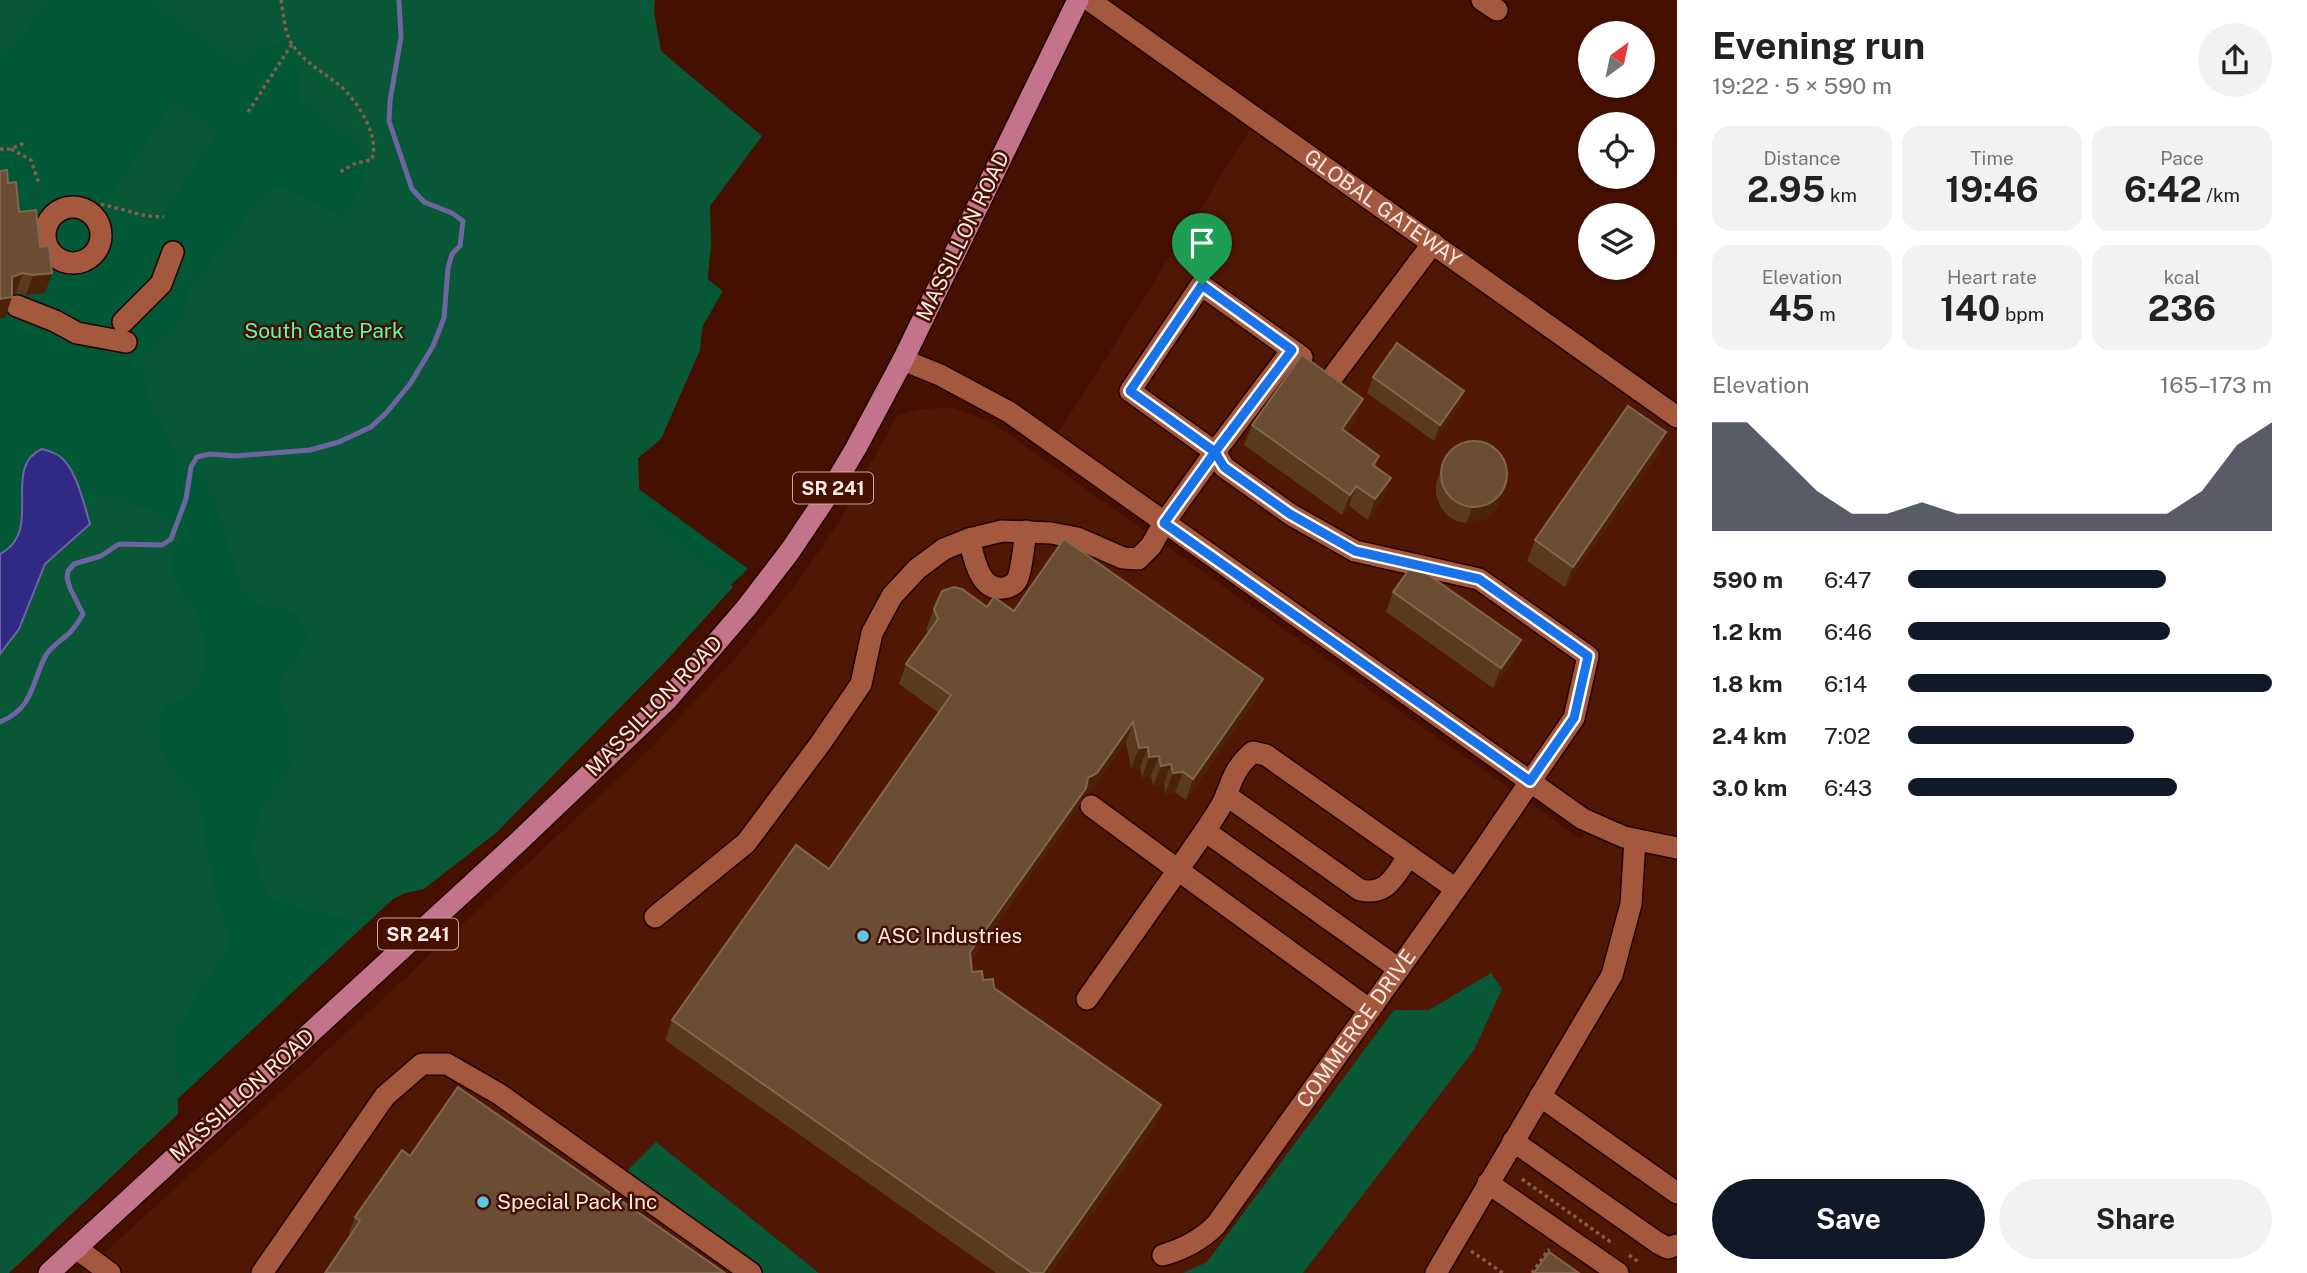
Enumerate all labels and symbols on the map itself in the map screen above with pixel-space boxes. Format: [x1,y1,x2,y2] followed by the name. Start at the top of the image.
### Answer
[1578,21,1656,98] north arrow
[1300,144,1466,272] street label: GLOBAL GATEWAY
[911,147,1014,325] street label: MASSILLON ROAD
[1172,213,1232,285] pin
[244,318,404,343] park label: South Gate Park
[793,472,873,503] road number: SR 241
[580,630,727,781] street label: MASSILLON ROAD
[378,918,458,950] road number: SR 241
[877,923,1022,948] place label: ASC Industries
[855,928,871,944] marker: ASC Industries
[1291,944,1421,1112] street label: COMMERCE DRIVE
[164,1023,319,1166] street label: MASSILLON ROAD
[497,1189,657,1214] place label: Special Pack Inc
[475,1194,491,1210] marker: Special Pack Inc

